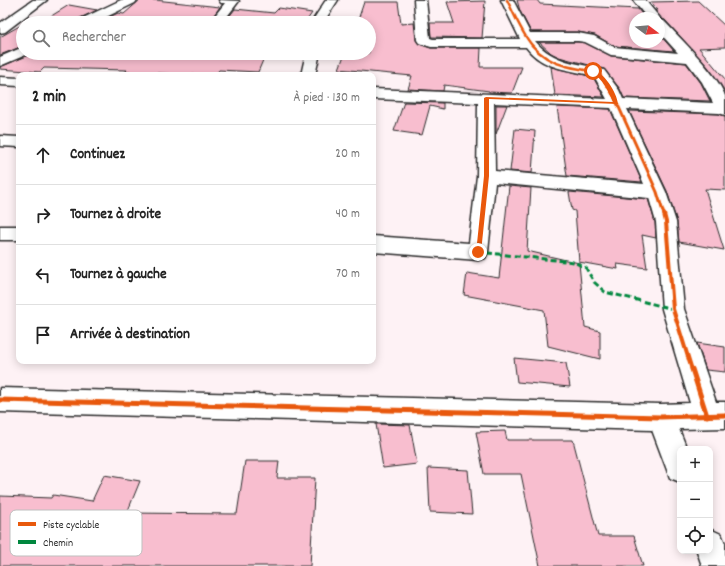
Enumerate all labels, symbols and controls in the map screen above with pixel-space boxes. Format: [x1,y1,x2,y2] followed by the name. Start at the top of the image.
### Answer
[629,12,665,48] north arrow
[16,16,376,60] search box
[30,27,52,49] icon: search
[62,27,126,49] text: Rechercher
[584,62,602,80] route start
[32,86,66,110] text: 2 min
[294,89,360,108] text: À pied · 130 m
[32,144,54,166] icon: ahead
[70,144,125,166] text: Continuez
[335,145,360,164] text: 20 m
[32,204,54,226] icon: right
[70,204,161,226] text: Tournez à droite
[336,205,360,224] text: 40 m
[469,243,487,261] route end
[32,264,54,286] icon: left
[70,264,167,286] text: Tournez à gauche
[336,265,360,284] text: 70 m
[32,324,54,346] icon: arrive
[70,324,190,346] text: Arrivée à destination
[677,446,713,554] map controls
[677,446,713,482] button: +
[677,482,713,518] button: −
[10,510,142,556] legend
[43,518,100,534] text: Piste cyclable
[677,518,713,554] button: locate
[43,536,73,552] text: Chemin

